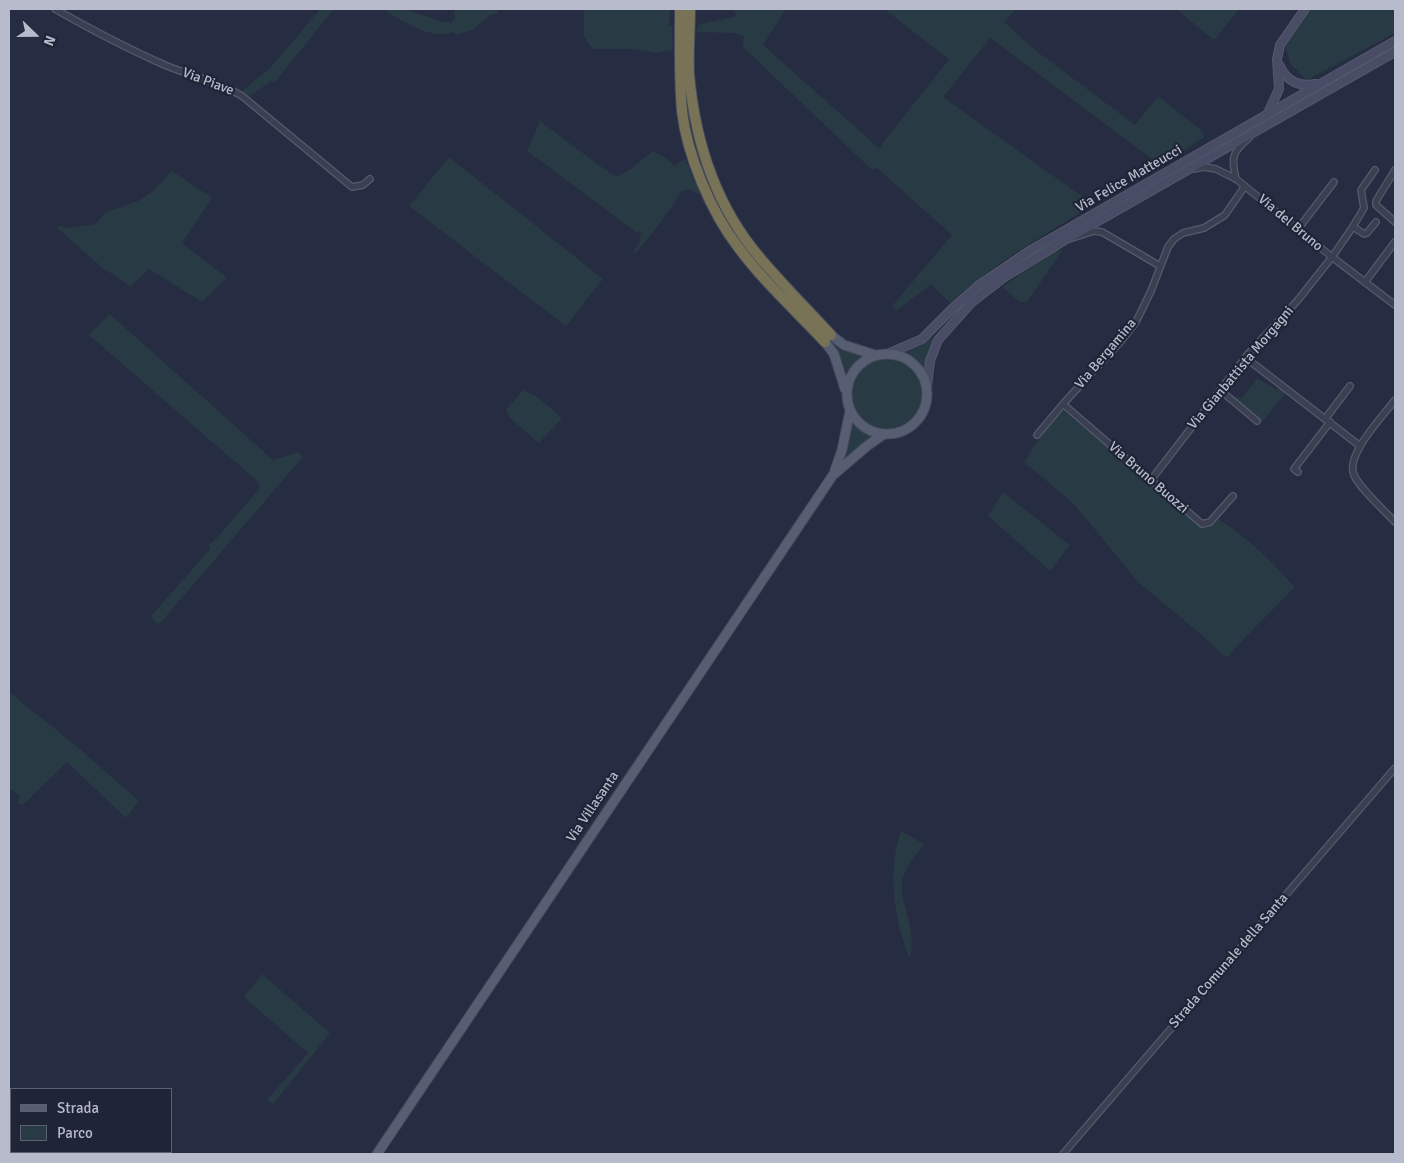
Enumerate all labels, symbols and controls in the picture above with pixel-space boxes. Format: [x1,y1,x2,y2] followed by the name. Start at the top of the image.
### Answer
[10,10,60,60] north arrow
[40,33,59,49] text: N
[180,65,236,99] street label: Via Piave
[1073,142,1185,216] street label: Via Felice Matteucci
[1254,191,1326,255] street label: Via del Bruno
[1185,303,1297,433] street label: Via Gianbattista Morgagni
[1072,315,1140,393] street label: Via Bergamina
[1105,439,1191,517] street label: Via Bruno Buozzi
[563,768,623,846] street label: Via Villasanta
[1166,890,1292,1032] street label: Strada Comunale della Santa
[10,1088,172,1153] legend
[57,1099,99,1117] text: Strada
[57,1124,93,1142] text: Parco

